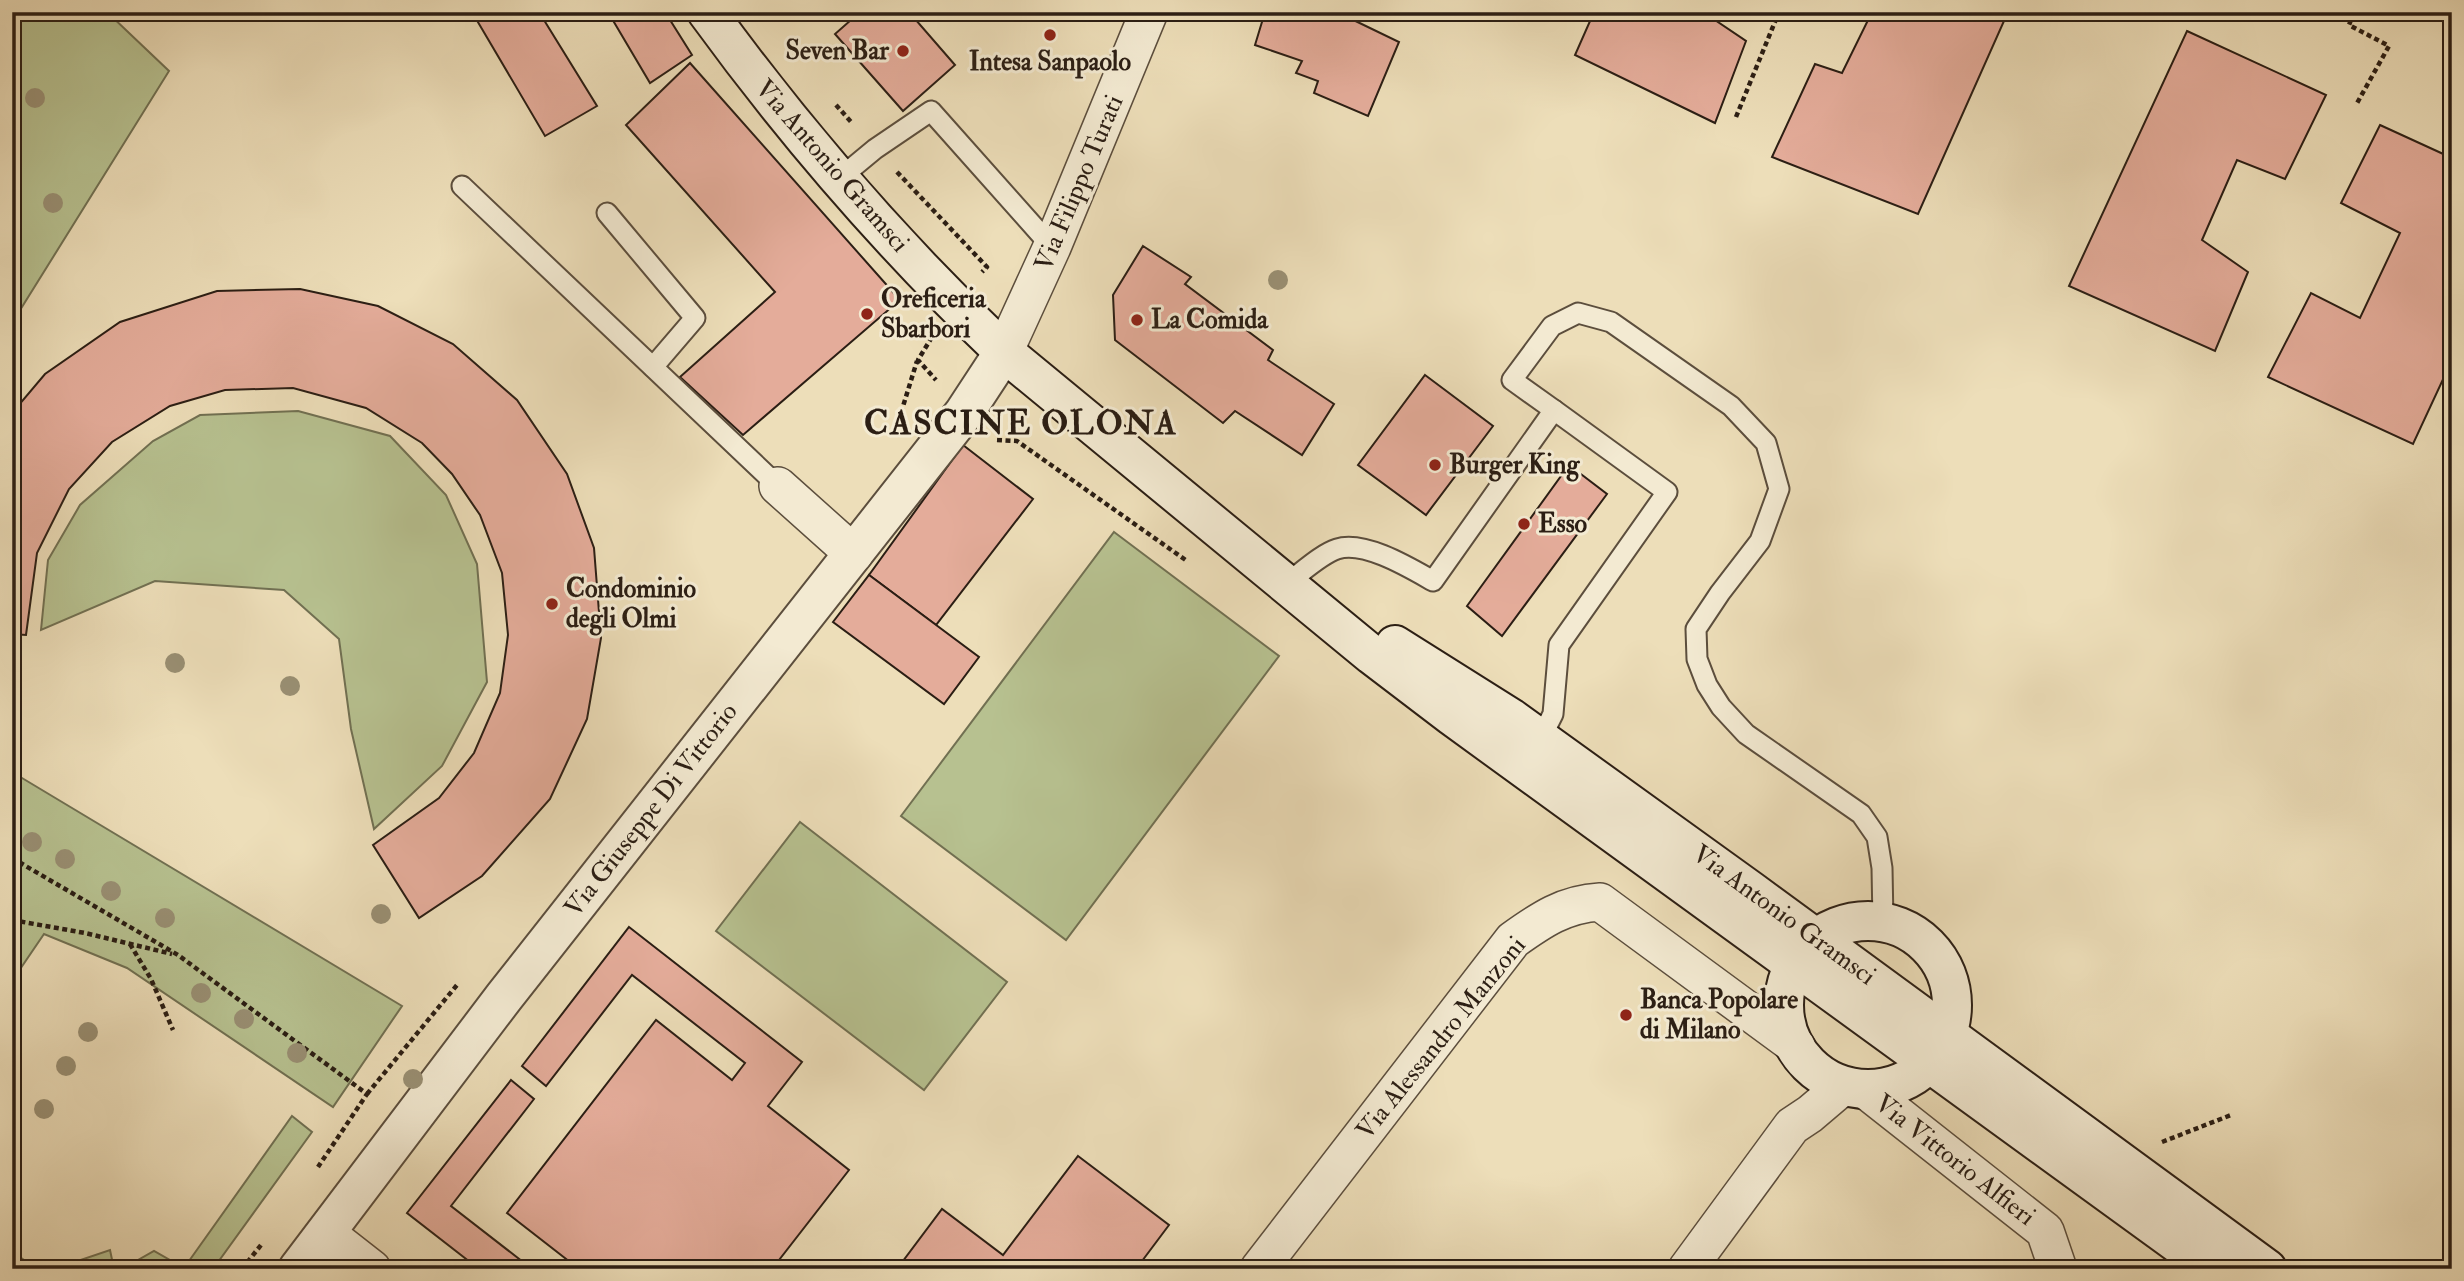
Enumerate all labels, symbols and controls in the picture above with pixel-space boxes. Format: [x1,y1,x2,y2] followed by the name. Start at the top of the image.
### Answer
[1042,27,1058,43] marker: Intesa Sanpaolo
[786,35,889,67] place label: Seven Bar
[895,43,911,59] marker: Seven Bar
[969,46,1131,79] place label: Intesa Sanpaolo
[748,73,916,259] street label: Via Antonio Gramsci
[1028,90,1131,276] street label: Via Filippo Turati
[881,283,987,345] place label: Oreficeria Sbarbori
[1151,304,1269,336] place label: La Comida
[859,306,875,322] marker: Oreficeria Sbarbori
[1129,312,1145,328] marker: La Comida
[864,403,1178,444] district label: CASCINE OLONA
[1449,449,1580,482] place label: Burger King
[1427,457,1443,473] marker: Burger King
[1538,508,1588,540] place label: Esso
[1516,516,1532,532] marker: Esso
[566,573,696,636] place label: Condominio degli Olmi
[544,596,560,612] marker: Condominio degli Olmi
[557,697,745,924] street label: Via Giuseppe Di Vittorio
[1686,838,1882,992] street label: Via Antonio Gramsci
[1349,930,1533,1146] street label: Via Alessandro Manzoni
[1640,984,1798,1046] place label: Banca Popolare di Milano
[1618,1007,1634,1023] marker: Banca Popolare di Milano
[1868,1087,2042,1233] street label: Via Vittorio Alfieri

